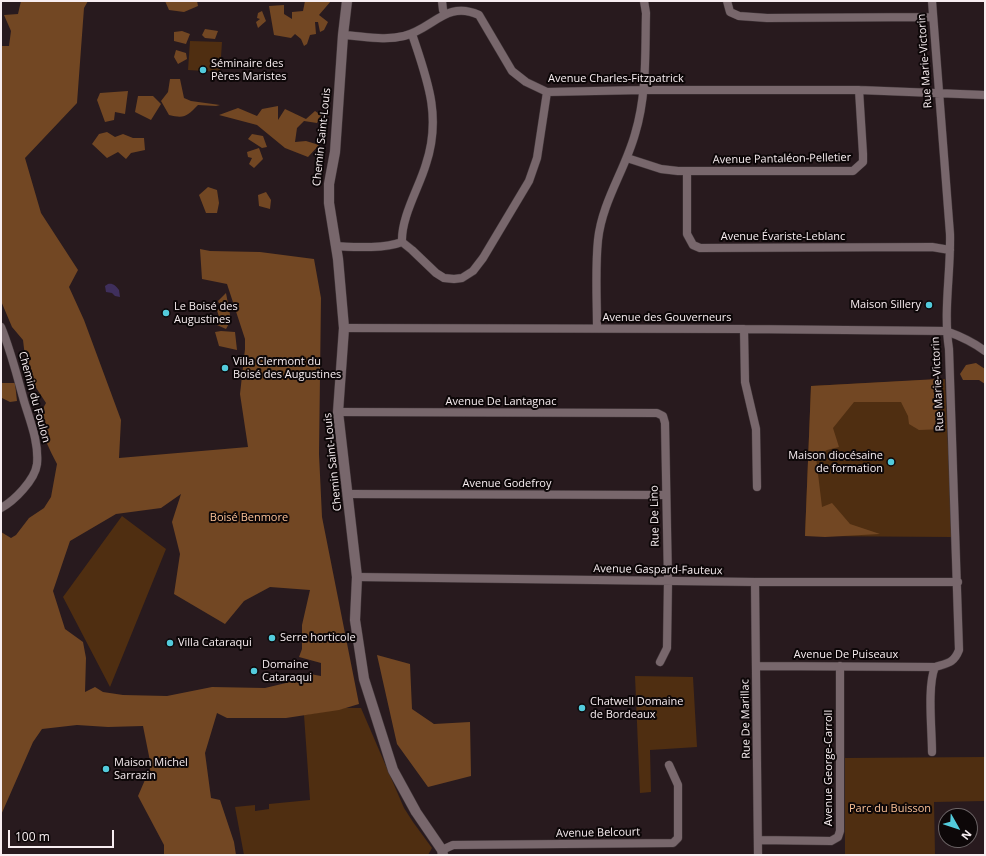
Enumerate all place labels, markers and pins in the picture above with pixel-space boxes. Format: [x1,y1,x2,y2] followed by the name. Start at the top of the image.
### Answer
[211,57,286,83] place label: Séminaire des Pères Maristes
[198,65,208,75] marker: Séminaire des Pères Maristes
[850,298,921,312] place label: Maison Sillery
[174,300,238,326] place label: Le Boisé des Augustines
[924,300,934,310] marker: Maison Sillery
[161,308,171,318] marker: Le Boisé des Augustines
[233,355,341,381] place label: Villa Clermont du Boisé des Augustines
[220,363,230,373] marker: Villa Clermont du Boisé des Augustines
[788,449,883,475] place label: Maison diocésaine de formation
[886,457,896,467] marker: Maison diocésaine de formation
[280,631,356,645] place label: Serre horticole
[267,633,277,643] marker: Serre horticole
[178,636,252,650] place label: Villa Cataraqui
[165,638,175,648] marker: Villa Cataraqui
[262,658,312,684] place label: Domaine Cataraqui
[249,666,259,676] marker: Domaine Cataraqui
[590,695,683,721] place label: Chatwell Domaine de Bordeaux
[577,703,587,713] marker: Chatwell Domaine de Bordeaux
[114,756,188,782] place label: Maison Michel Sarrazin
[101,764,111,774] marker: Maison Michel Sarrazin

